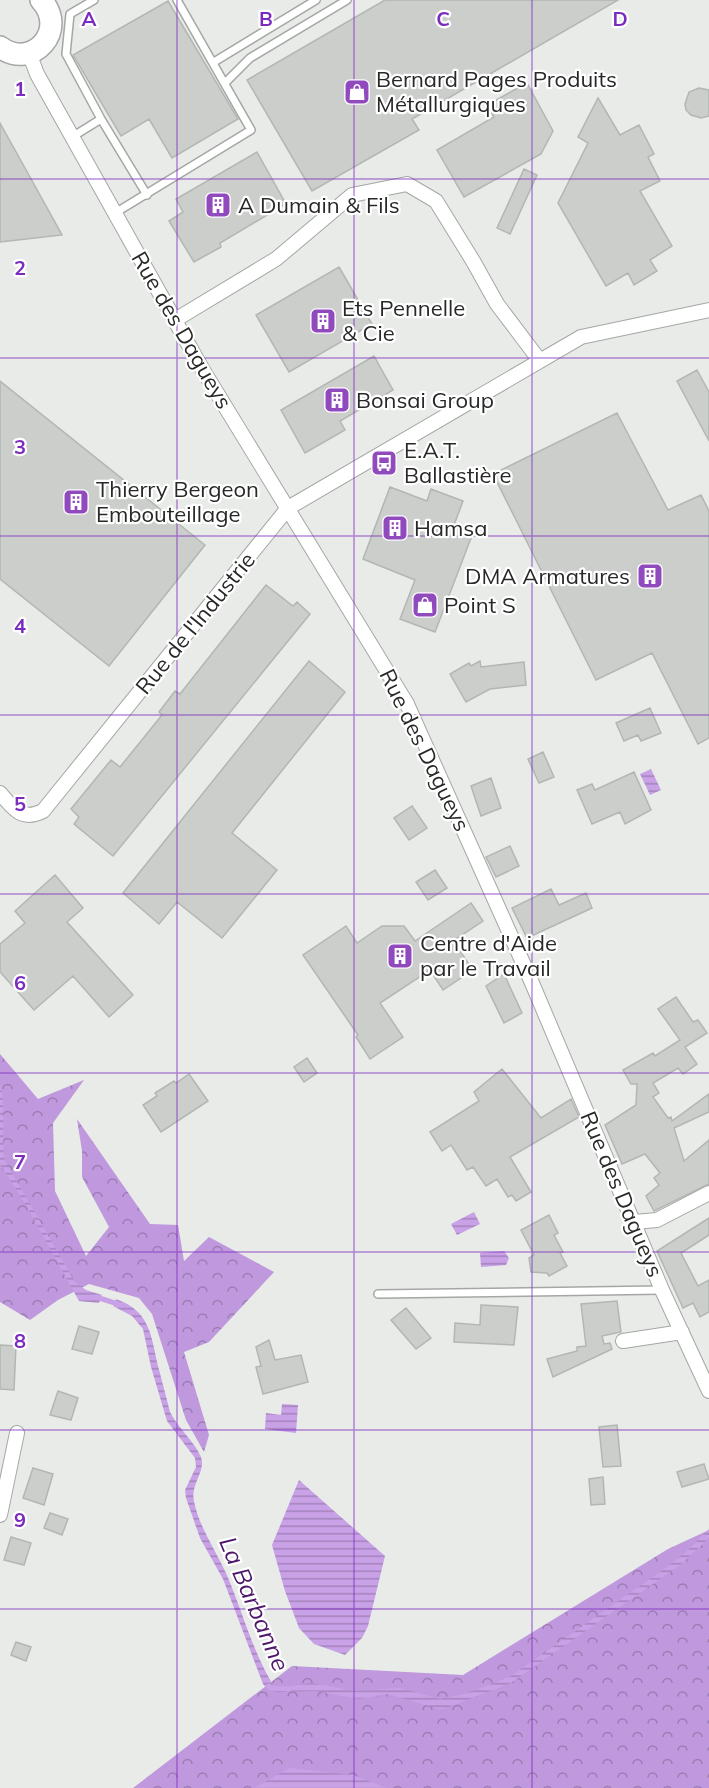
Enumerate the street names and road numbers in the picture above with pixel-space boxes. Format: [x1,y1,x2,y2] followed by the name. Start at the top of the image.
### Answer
[126,246,238,414] street label: Rue des Dagueys
[129,546,261,700] street label: Rue de l'Industrie
[374,664,476,836] street label: Rue des Dagueys
[574,1107,670,1281] street label: Rue des Dagueys

